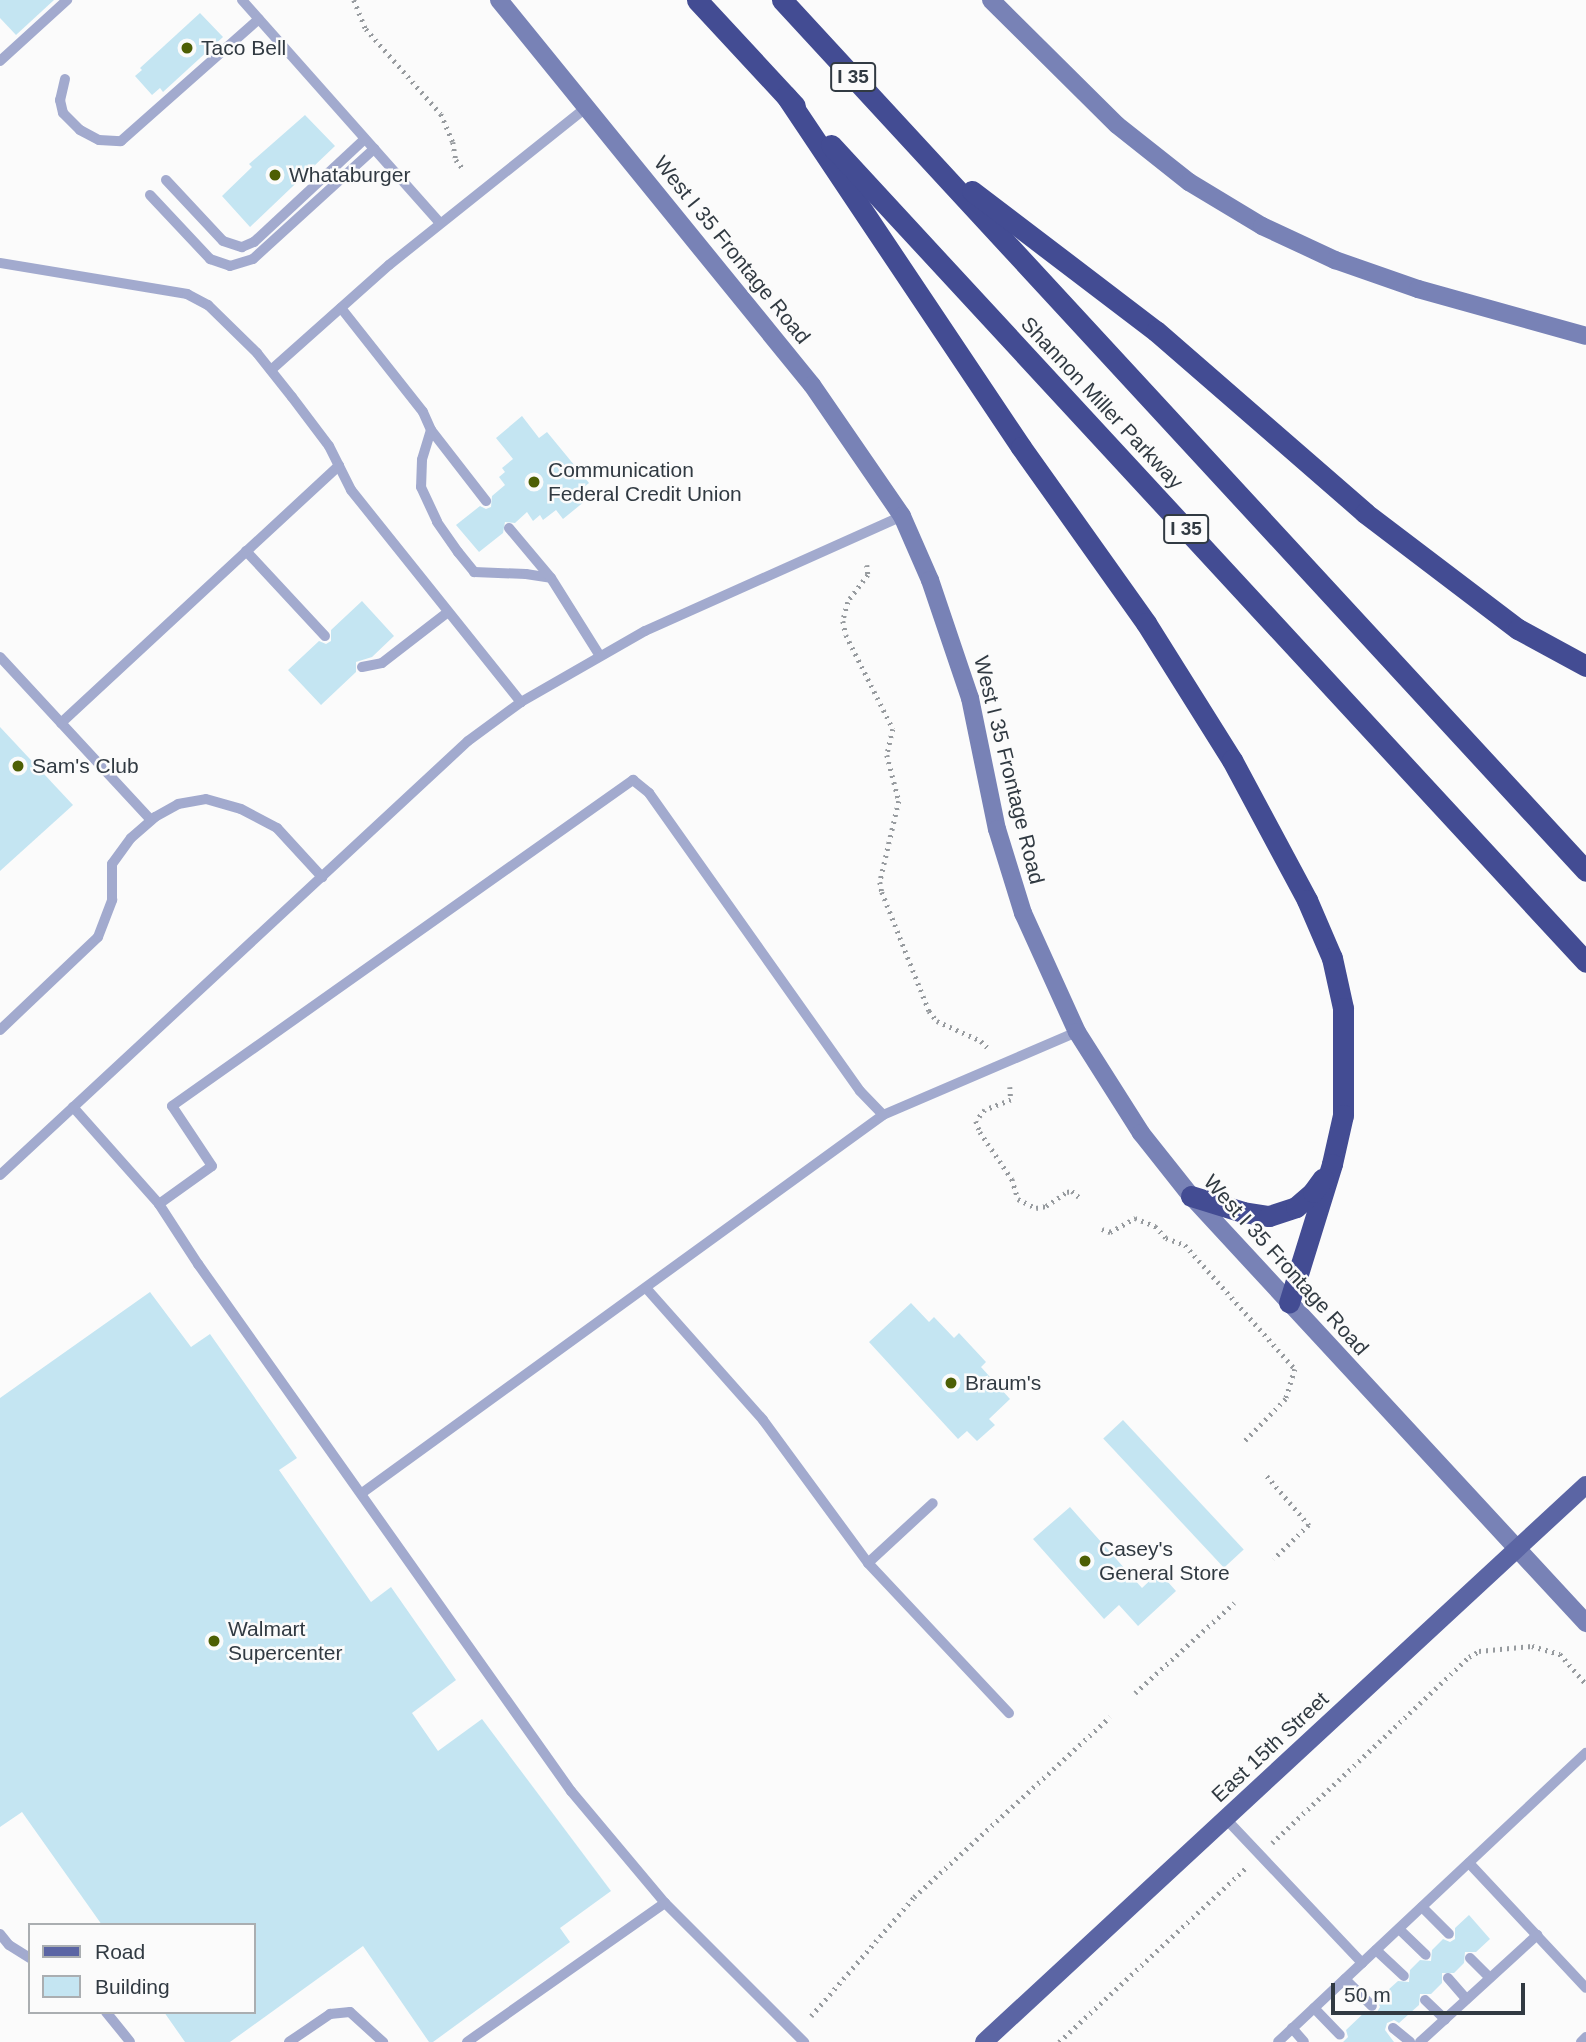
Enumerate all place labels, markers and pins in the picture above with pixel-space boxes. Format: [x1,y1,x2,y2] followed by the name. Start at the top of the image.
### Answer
[201,35,286,61] place label: Taco Bell
[179,40,195,56] marker: Taco Bell
[289,162,410,188] place label: Whataburger
[267,167,283,183] marker: Whataburger
[548,457,742,507] place label: Communication Federal Credit Union
[526,474,542,490] marker: Communication Federal Credit Union
[32,753,139,779] place label: Sam's Club
[10,758,26,774] marker: Sam's Club
[965,1370,1041,1396] place label: Braum's
[943,1375,959,1391] marker: Braum's
[1099,1536,1230,1586] place label: Casey's General Store
[1077,1553,1093,1569] marker: Casey's General Store
[228,1616,342,1666] place label: Walmart Supercenter
[206,1633,222,1649] marker: Walmart Supercenter

